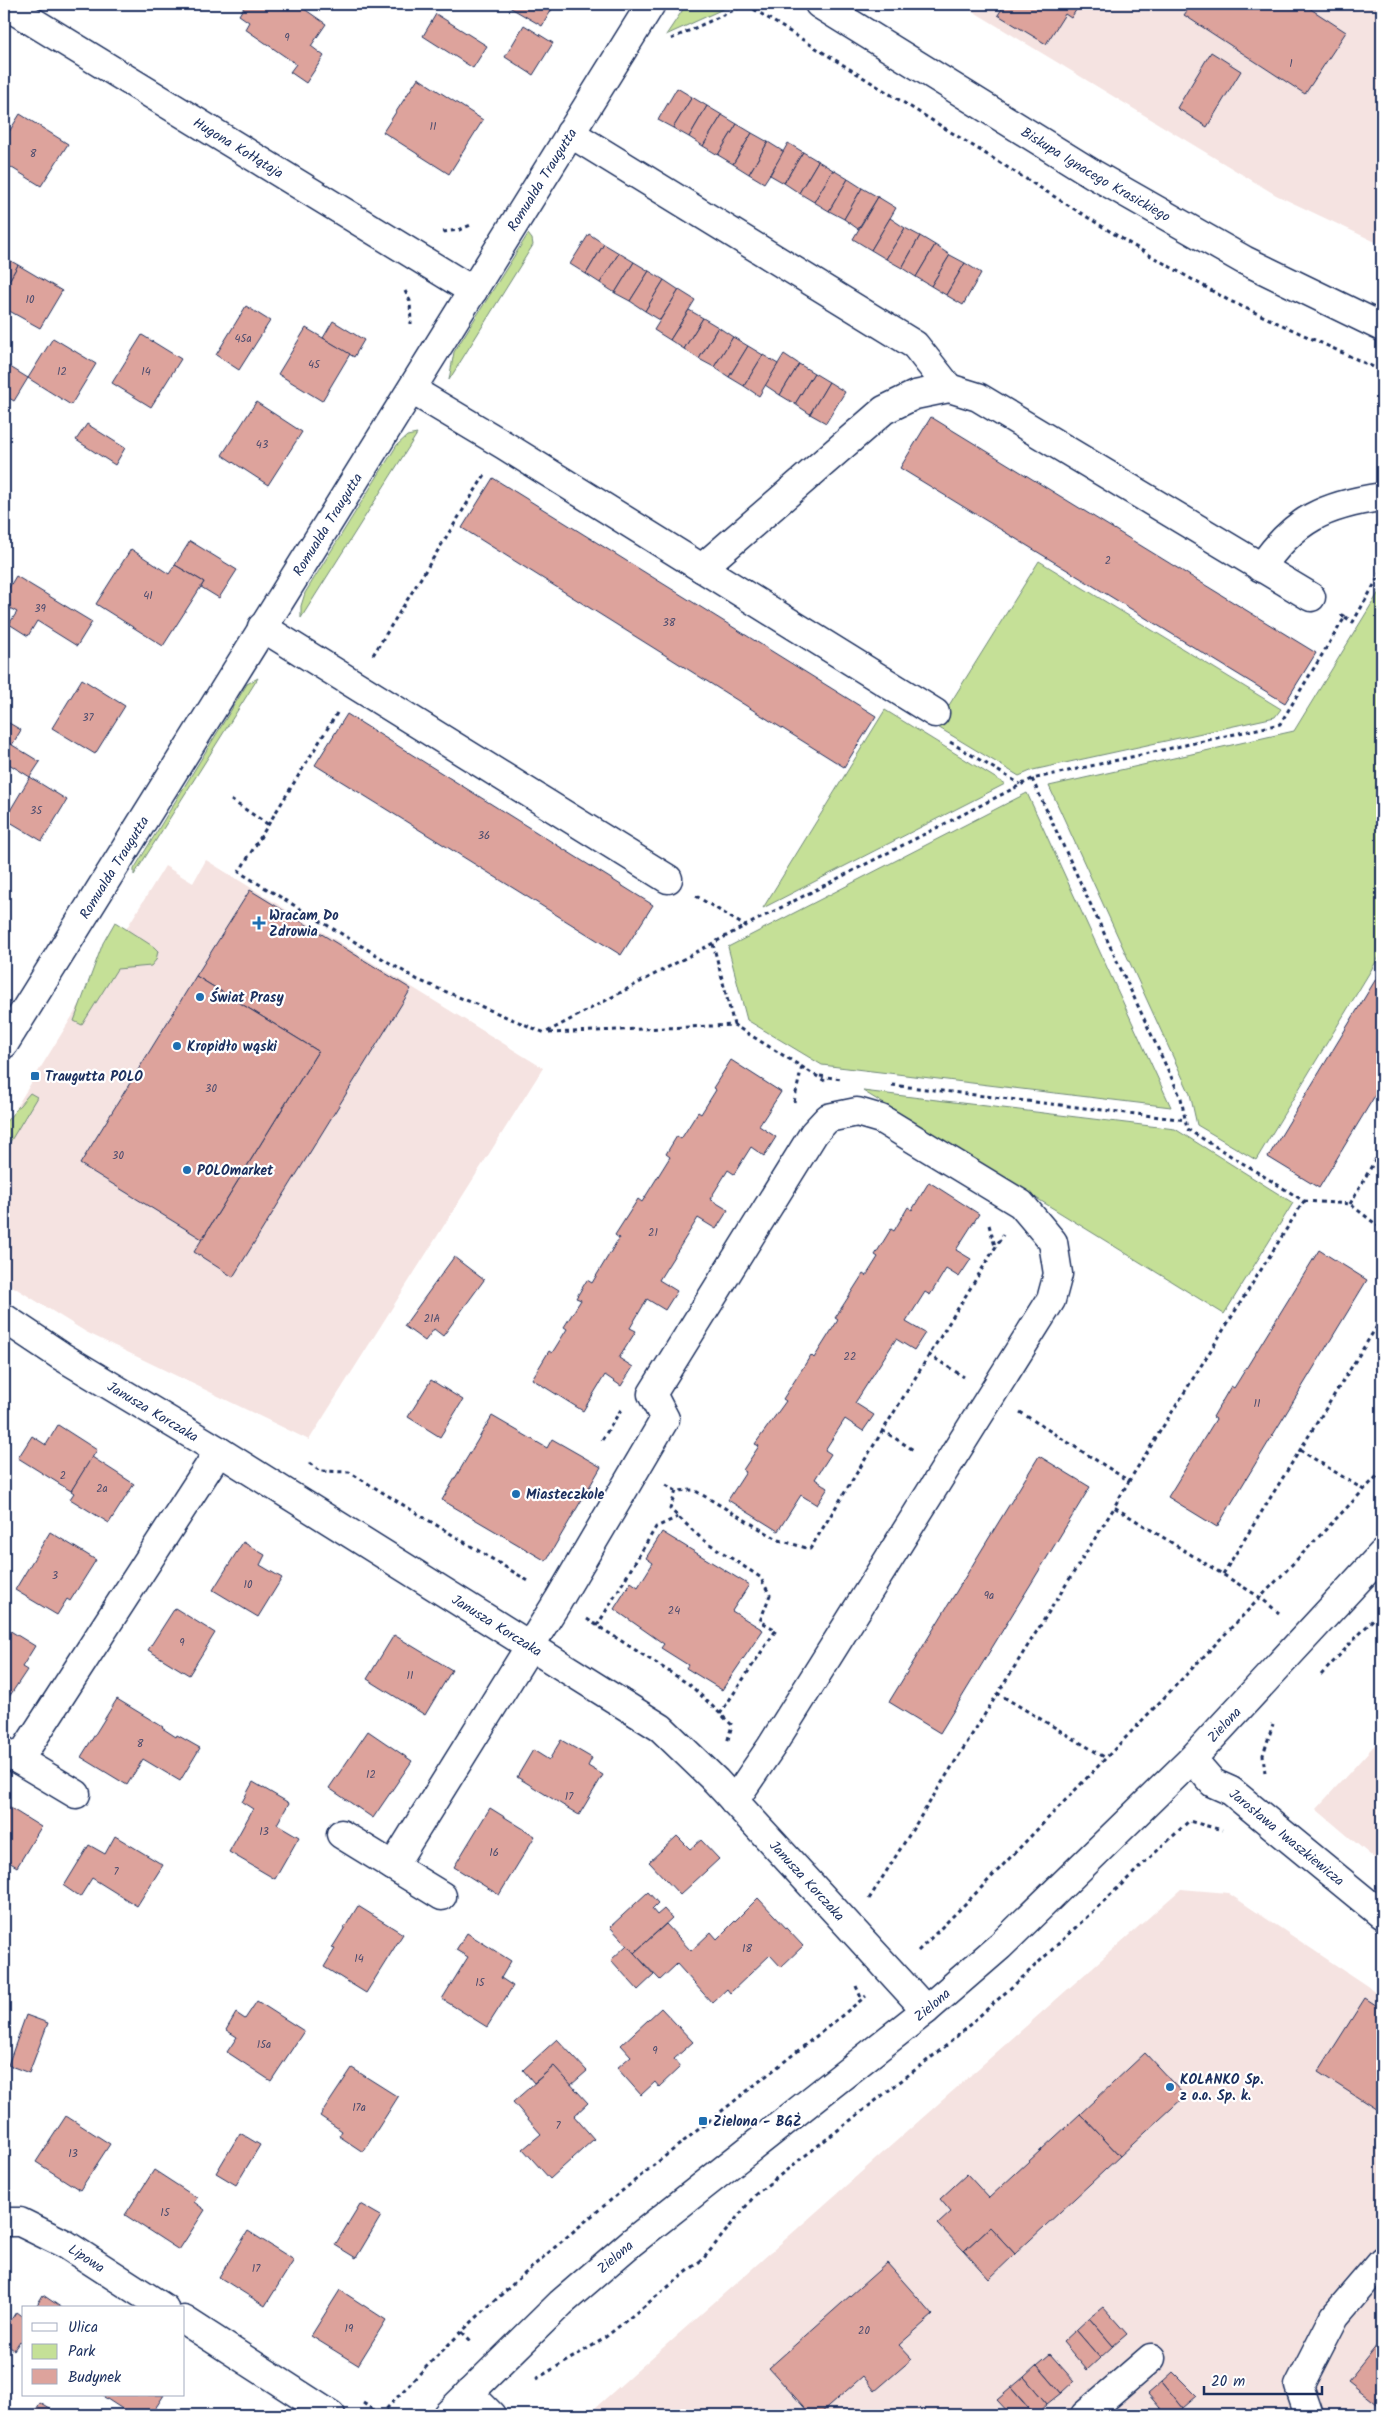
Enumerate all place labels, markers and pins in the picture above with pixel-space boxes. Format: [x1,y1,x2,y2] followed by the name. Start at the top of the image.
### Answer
[269,905,339,943] place label: Wracam Do Zdrowia
[253,917,265,929] marker: Wracam Do Zdrowia
[210,987,284,1009] place label: Świat Prasy
[194,991,206,1003] marker: Świat Prasy
[187,1036,277,1058] place label: Kropidło wąski
[171,1040,183,1052] marker: Kropidło wąski
[45,1066,143,1088] place label: Traugutta POLO
[29,1070,41,1082] marker: Traugutta POLO
[197,1160,274,1182] place label: POLOmarket
[181,1164,193,1176] marker: POLOmarket
[526,1484,605,1506] place label: Miasteczkole
[510,1488,522,1500] marker: Miasteczkole
[1180,2069,1263,2107] place label: KOLANKO Sp. z o.o. Sp. k.
[1164,2081,1176,2093] marker: KOLANKO Sp. z o.o. Sp. k.
[713,2111,802,2133] place label: Zielona - BGŻ
[697,2115,709,2127] marker: Zielona - BGŻ

